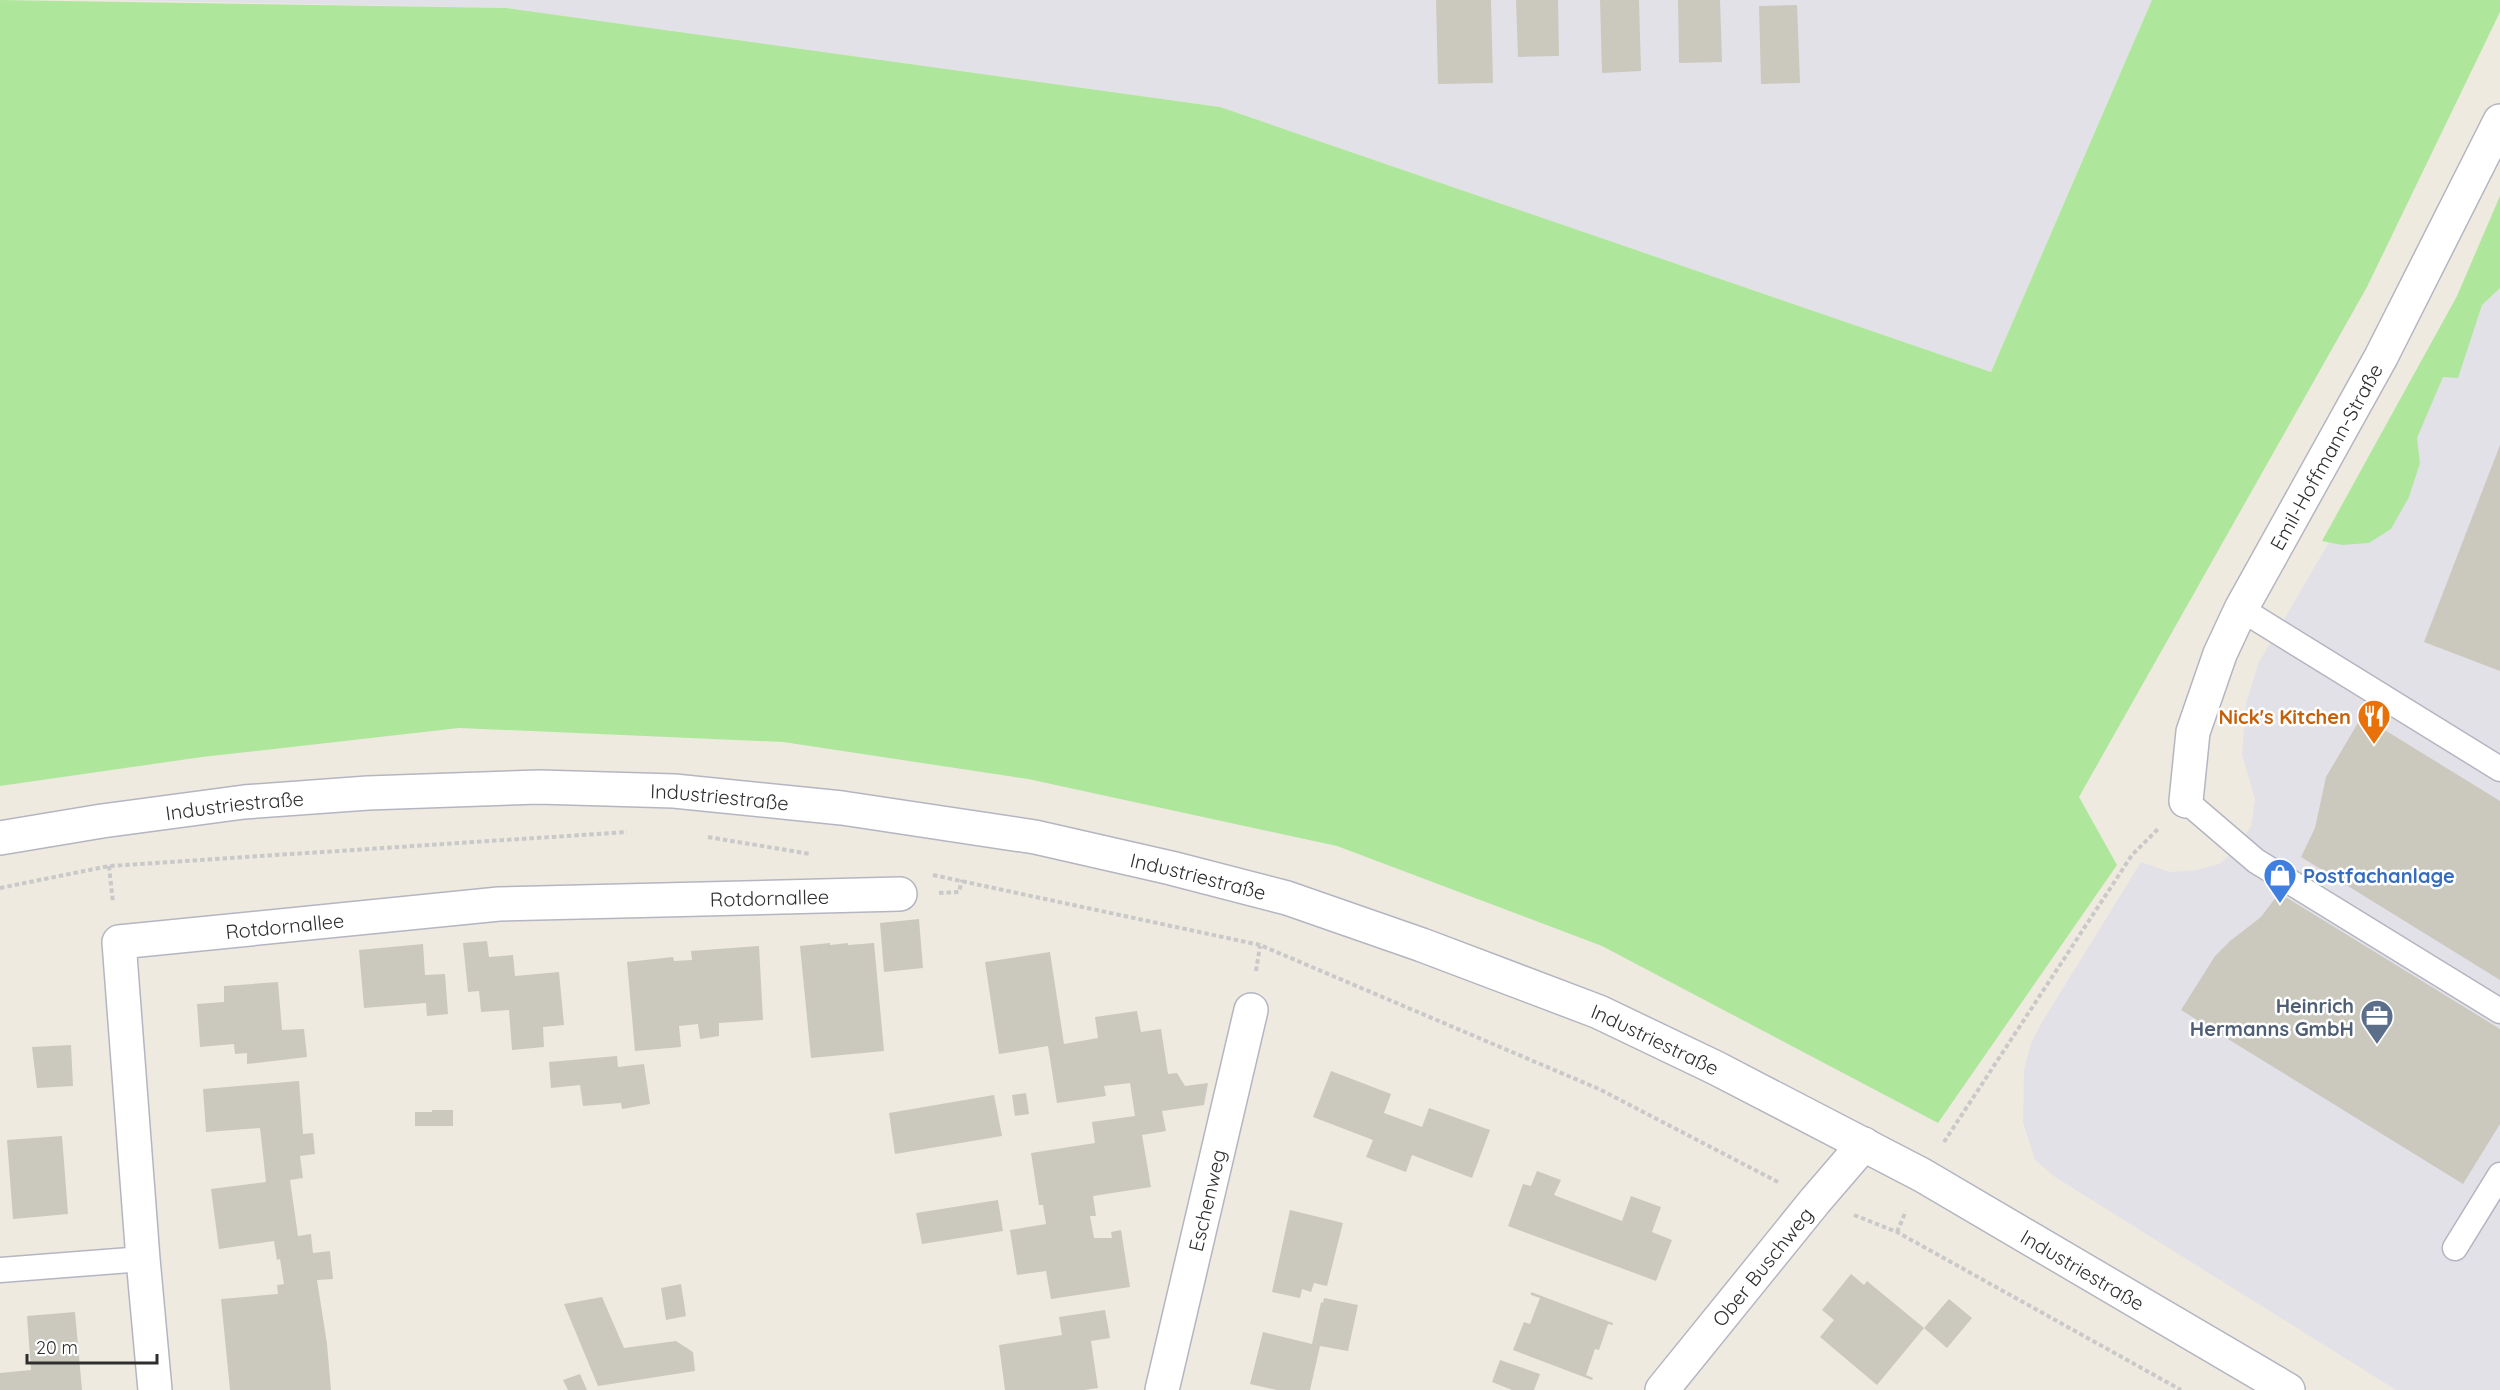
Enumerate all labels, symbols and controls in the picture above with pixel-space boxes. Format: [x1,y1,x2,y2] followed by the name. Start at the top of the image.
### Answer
[2264,359,2388,554] street label: Emil-Hoffmann-Straße
[2356,698,2392,745] restaurant icon: Nick's Kitchen
[2219,704,2351,729] place label: Nick's Kitchen
[650,778,790,815] street label: Industriestraße
[164,785,305,825] street label: Industriestraße
[1128,847,1269,905] street label: Industriestraße
[2262,857,2298,904] shop icon: Postfachanlage
[2303,863,2455,888] place label: Postfachanlage
[710,883,830,911] street label: Rotdornallee
[224,907,345,944] street label: Rotdornallee
[2190,993,2354,1041] place label: Heinrich Hermanns GmbH
[1588,998,1723,1080] street label: Industriestraße
[2359,998,2395,1045] office icon: Heinrich Hermanns GmbH
[1182,1147,1231,1254] street label: Eschenweg
[1706,1202,1818,1331] street label: Ober Buschweg
[2016,1223,2149,1315] street label: Industriestraße
[27,1327,158,1365] scale bar
[36,1336,78,1359] text: 20 m

